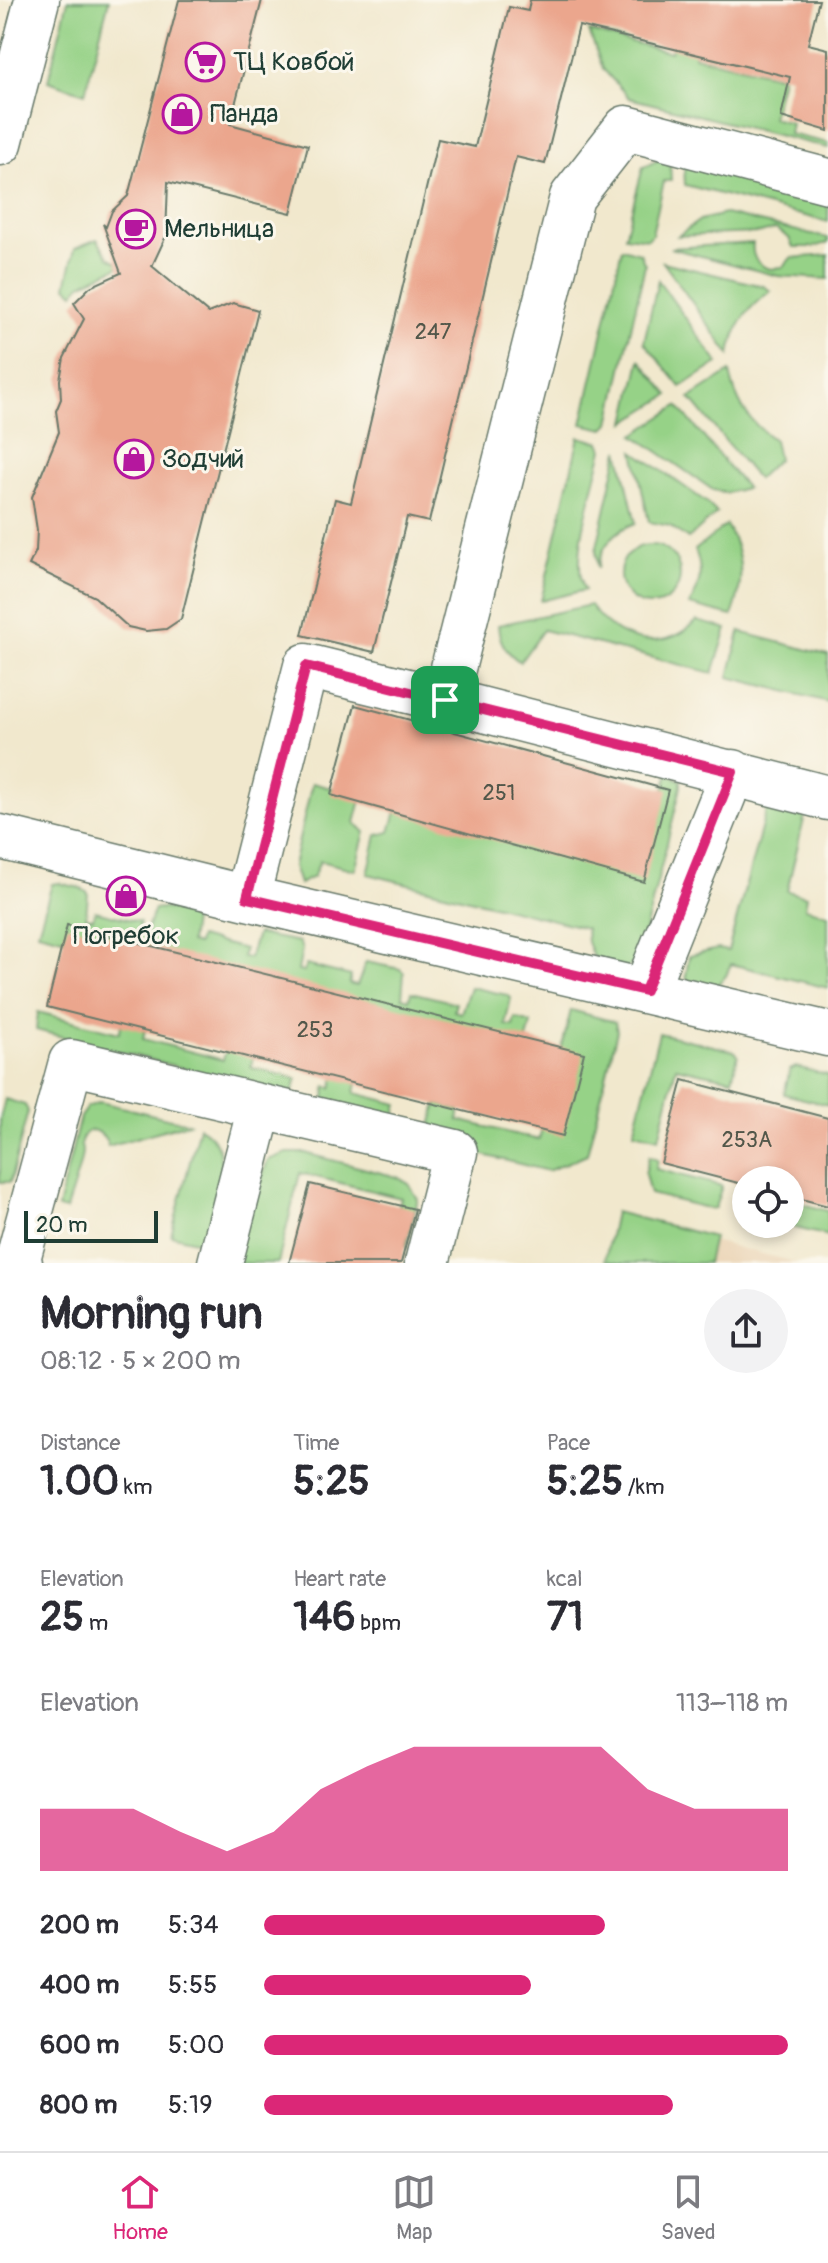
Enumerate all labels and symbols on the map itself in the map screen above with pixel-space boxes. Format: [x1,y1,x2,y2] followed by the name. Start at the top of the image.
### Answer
[184,41,226,83] supermarket icon: ТЦ Ковбой
[233,46,355,78] place label: ТЦ Ковбой
[161,93,203,135] shop icon: Панда
[210,98,278,130] place label: Панда
[115,208,157,250] cafe icon: Мельница
[164,213,274,245] place label: Мельница
[415,318,452,346] house number: 247
[113,438,155,480] shop icon: Зодчий
[162,443,244,475] place label: Зодчий
[411,666,479,734] pin
[483,779,515,807] house number: 251
[105,875,147,917] shop icon: Погребок
[73,920,179,952] place label: Погребок
[297,1016,333,1044] house number: 253
[722,1126,772,1154] house number: 253А
[24,1207,158,1243] scale bar

